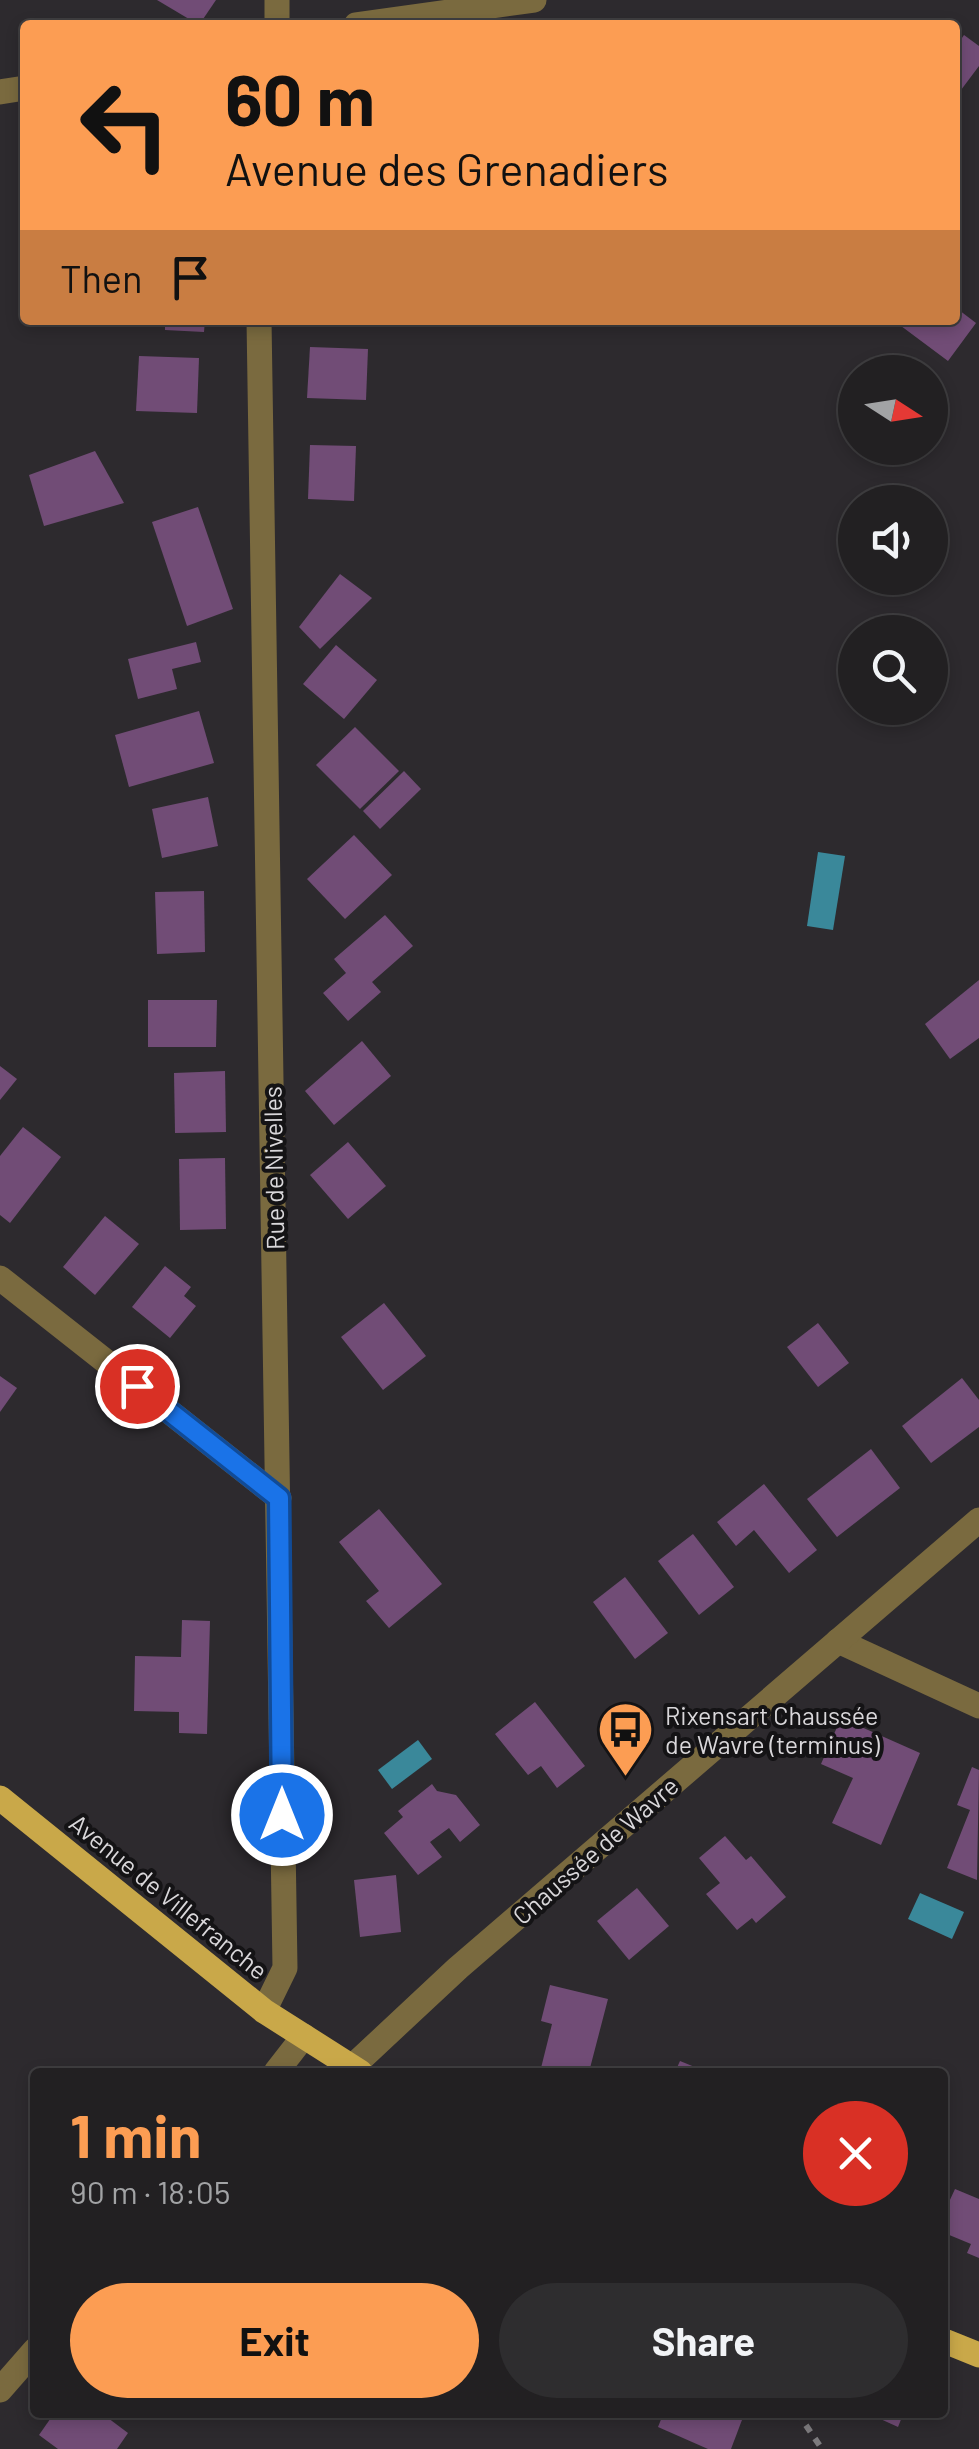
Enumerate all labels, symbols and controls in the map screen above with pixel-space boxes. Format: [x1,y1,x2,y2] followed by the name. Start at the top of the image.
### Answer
[225,56,375,140] text: 60 m
[60,60,190,190] icon: left
[225,141,669,195] text: Avenue des Grenadiers
[163,250,218,305] icon: arrive
[60,255,143,301] text: Then
[838,355,948,465] north arrow
[838,355,948,725] map controls
[838,485,948,595] button: sound
[838,615,948,725] button: search
[257,1086,289,1250] street label: Rue de Nivelles
[95,1344,180,1429] pin
[110,1359,165,1414] icon: arrive
[596,1699,656,1778] bus stop icon: Rixensart Chaussée de Wavre (terminus)
[665,1700,880,1759] place label: Rixensart Chaussée de Wavre (terminus)
[230,1763,334,1867] position arrow
[506,1770,684,1930] street label: Chaussée de Wavre
[64,1807,274,1985] street label: Avenue de Villefranche
[70,2098,201,2170] text: 1 min
[803,2101,908,2206] button: close
[70,2172,230,2210] text: 90 m · 18:05
[70,2283,479,2398] button: Exit
[499,2283,908,2398] button: Share

